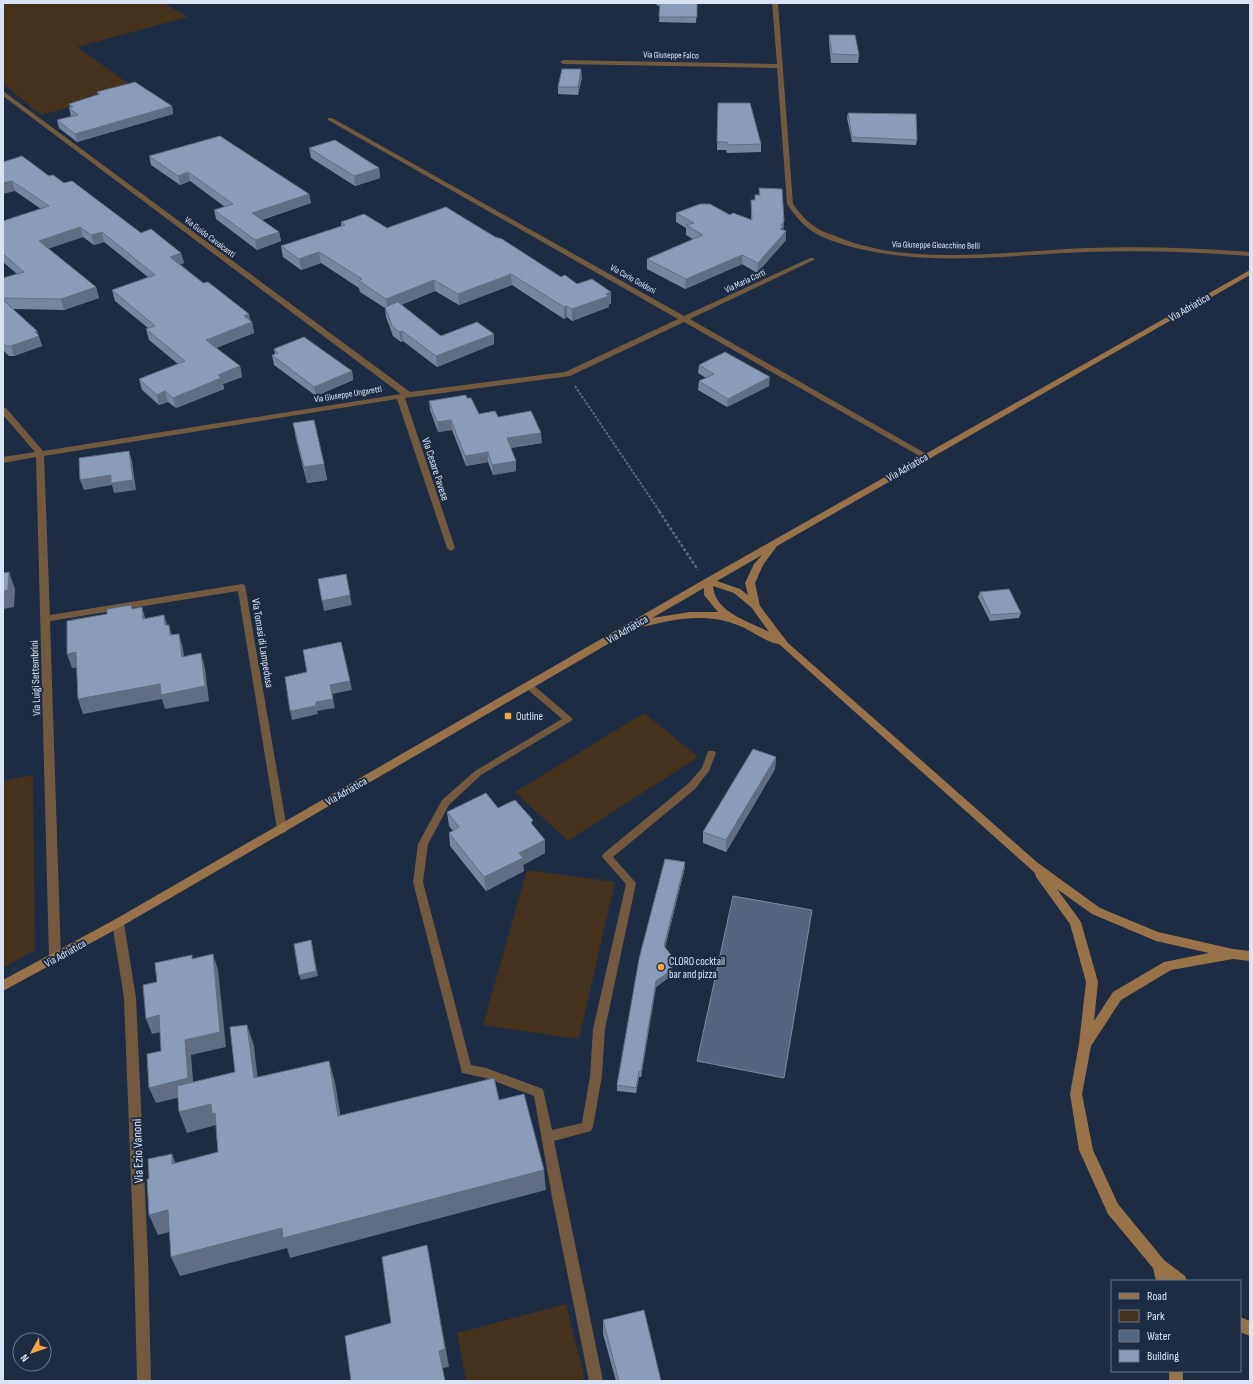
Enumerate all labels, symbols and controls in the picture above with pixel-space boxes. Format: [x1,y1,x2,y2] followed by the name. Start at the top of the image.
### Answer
[643,50,699,61] street label: Via Giuseppe Falco
[182,215,238,260] street label: Via Guido Cavalcanti
[892,239,980,252] street label: Via Giuseppe Gioacchino Belli
[608,262,658,297] street label: Via Carlo Goldoni
[723,267,768,296] street label: Via Maria Corti
[1166,290,1212,324] street label: Via Adriatica
[313,384,383,405] street label: Via Giuseppe Ungaretti
[419,436,452,502] street label: Via Cesare Pavese
[884,450,930,484] street label: Via Adriatica
[249,597,276,689] street label: Via Tomasi di Lampedusa
[604,612,650,646] street label: Via Adriatica
[28,640,43,716] street label: Via Luigi Settembrini
[516,710,543,723] place label: Outline
[503,711,513,721] marker: Outline
[323,774,369,808] street label: Via Adriatica
[42,937,88,970] street label: Via Adriatica
[669,955,725,981] place label: CLORO cocktail bar and pizza
[656,962,666,972] marker: CLORO cocktail bar and pizza
[129,1118,147,1184] street label: Via Ezio Vanoni
[1111,1280,1241,1372] legend
[1147,1289,1167,1304] text: Road
[1147,1309,1165,1324] text: Park
[1147,1329,1171,1344] text: Water
[12,1332,52,1372] north arrow
[1147,1349,1179,1364] text: Building
[18,1352,32,1365] text: N

